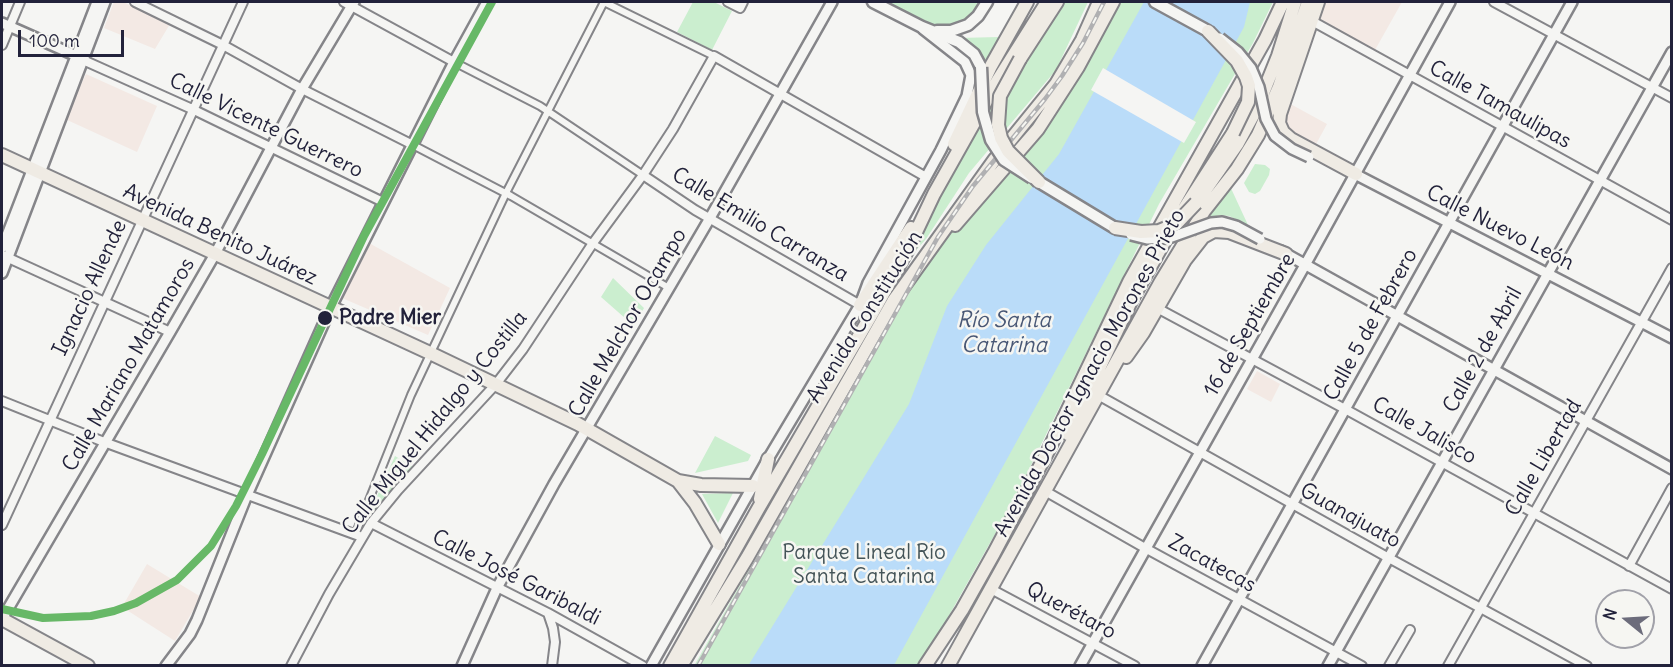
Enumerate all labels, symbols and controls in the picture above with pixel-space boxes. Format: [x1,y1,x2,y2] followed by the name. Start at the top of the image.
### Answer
[21,18,128,56] scale bar
[29,29,80,52] text: 100 m
[1425,56,1575,154] street label: Calle Tamaulipas
[165,68,367,184] street label: Calle Vicente Guerrero
[667,162,853,288] street label: Calle Emilio Carranza
[119,179,321,291] street label: Avenida Benito Juárez
[1422,180,1578,276] street label: Calle Nuevo León
[989,205,1191,541] street label: Avenida Doctor Ignacio Morones Prieto
[48,216,132,360] street label: Ignacio Allende
[564,224,692,422] street label: Calle Melchor Ocampo
[802,226,928,408] street label: Avenida Constitución
[1319,245,1423,405] street label: Calle 5 de Febrero
[1199,249,1301,401] street label: 16 de Septiembre
[57,254,201,476] street label: Calle Mariano Matamoros
[1438,283,1528,417] street label: Calle 2 de Abril
[339,305,441,331] place label: Padre Mier
[337,306,533,540] street label: Calle Miguel Hidalgo y Costilla
[957,308,1051,360] water label: Río Santa Catarina
[316,309,334,327] marker: Padre Mier
[1367,392,1481,470] street label: Calle Jalisco
[1501,395,1587,521] street label: Calle Libertad
[1295,478,1405,554] street label: Guanajuato
[428,525,604,631] street label: Calle José Garibaldi
[1164,530,1260,598] street label: Zacatecas
[782,540,946,590] park label: Parque Lineal Río Santa Catarina
[1022,577,1120,645] street label: Querétaro
[1595,589,1655,649] north arrow
[1599,606,1621,622] text: N

